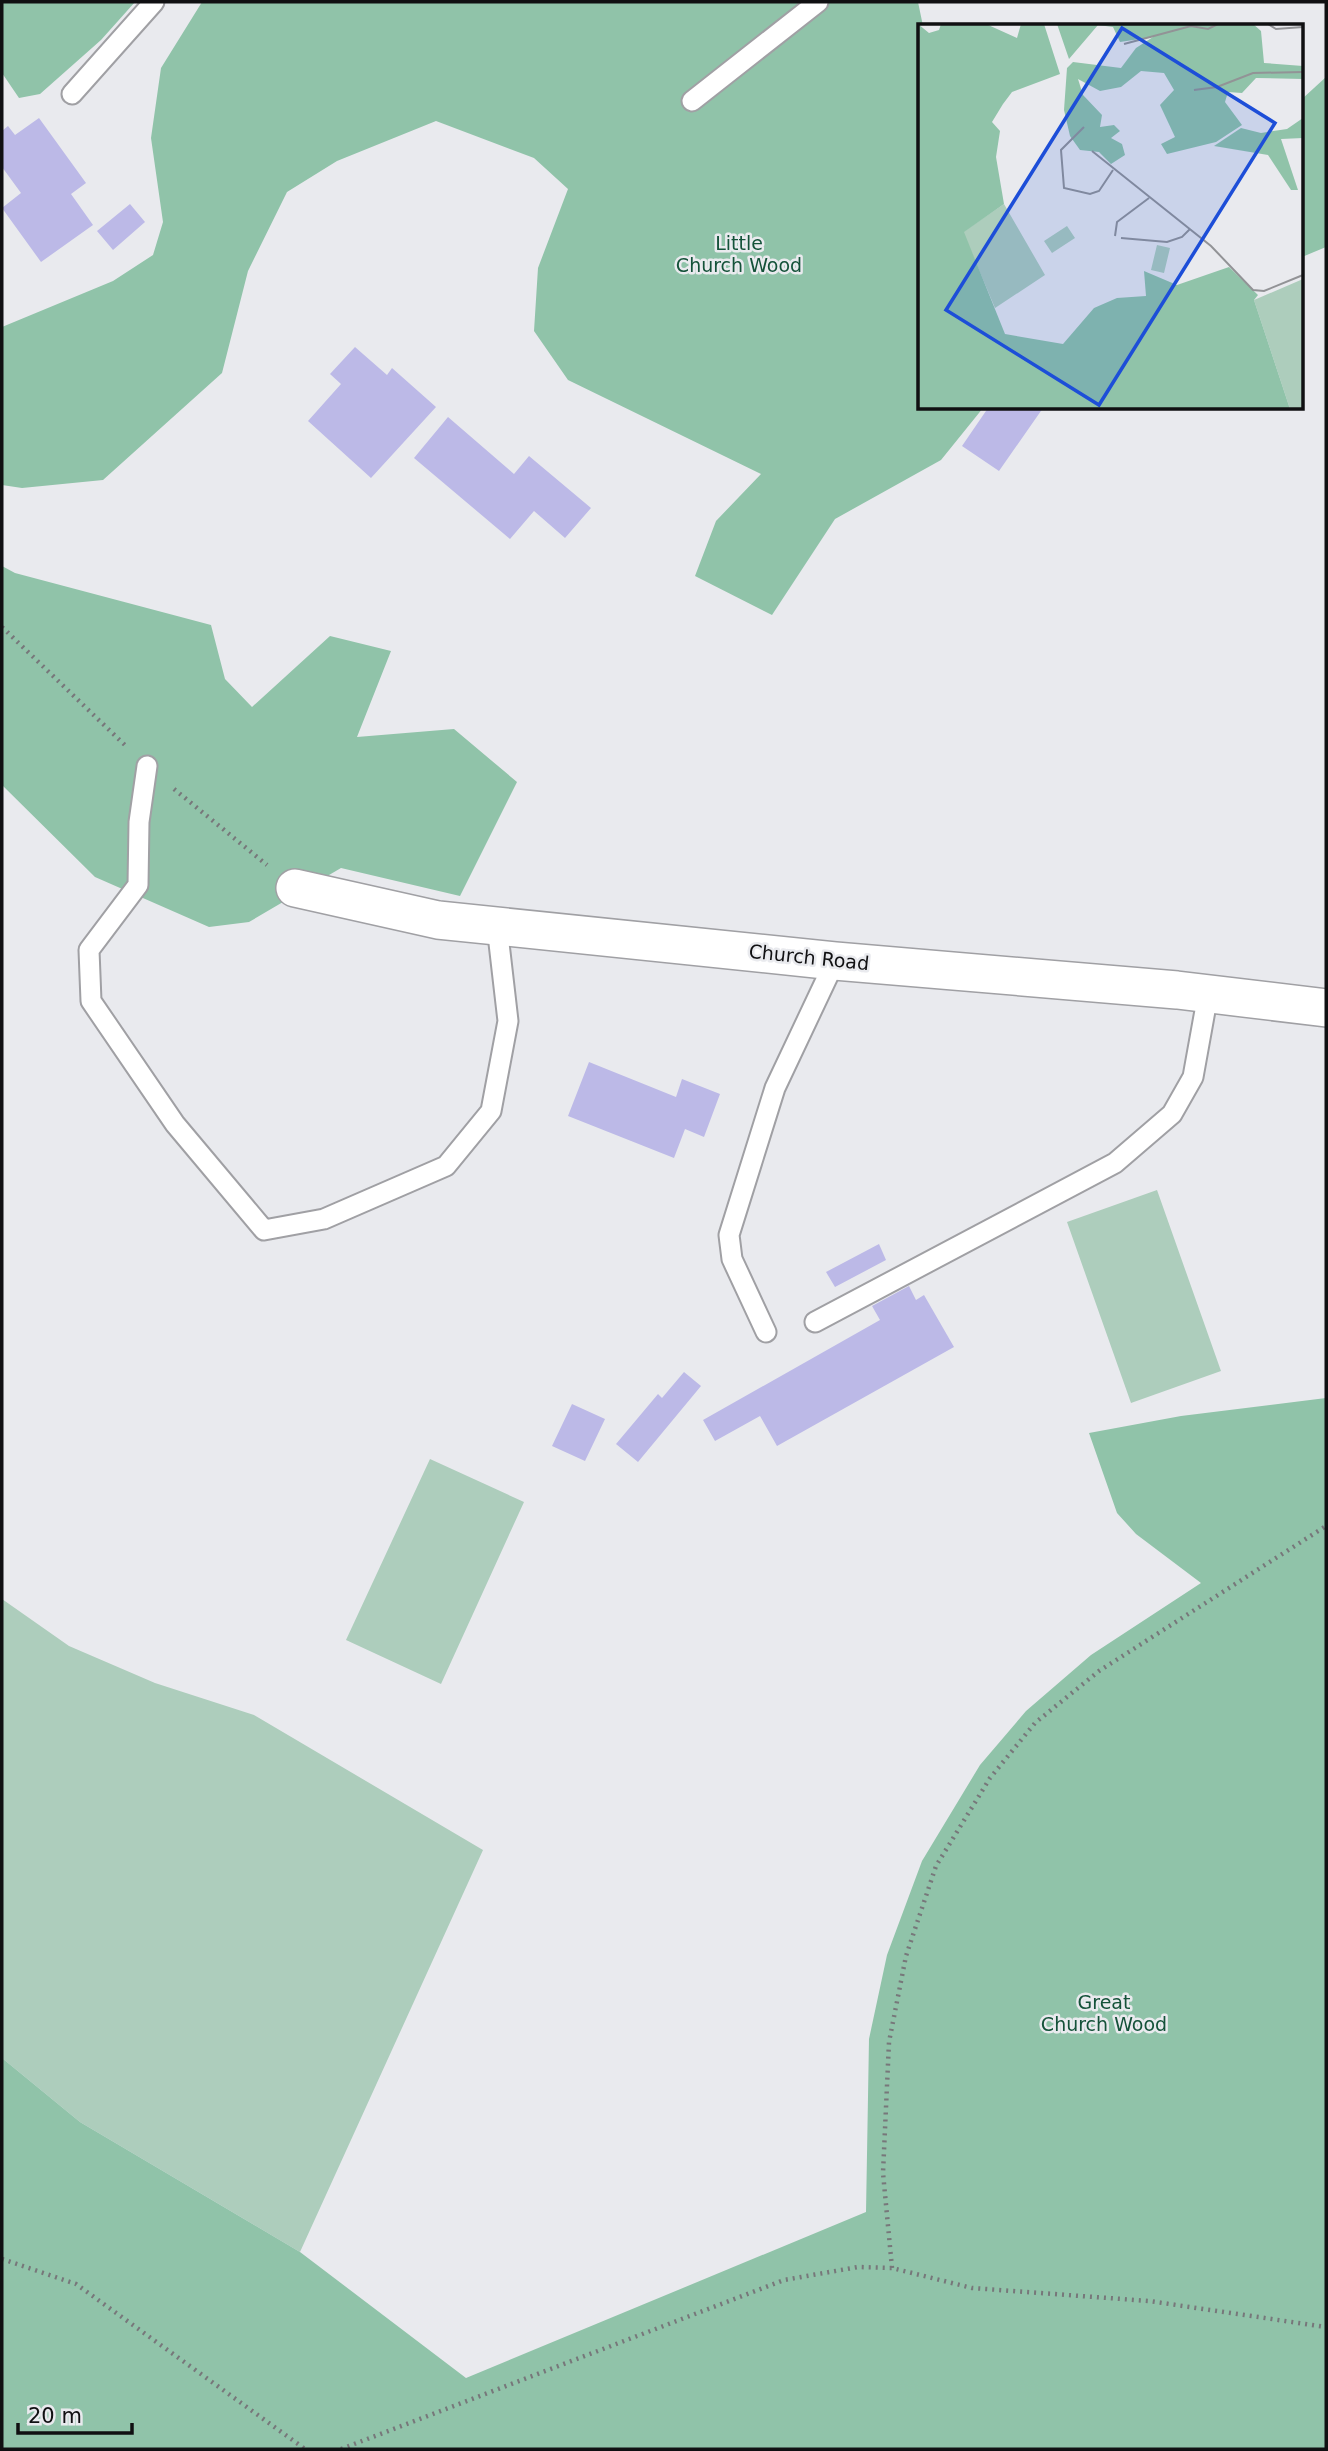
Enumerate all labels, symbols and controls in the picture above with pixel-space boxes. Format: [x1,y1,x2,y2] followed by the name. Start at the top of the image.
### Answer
[918,24,1304,410] inset map
[676,232,802,276] park label: Little Church Wood
[748,940,870,974] street label: Church Road
[1041,1991,1167,2035] park label: Great Church Wood
[18,2392,131,2436] scale bar
[28,2404,82,2428] text: 20 m

